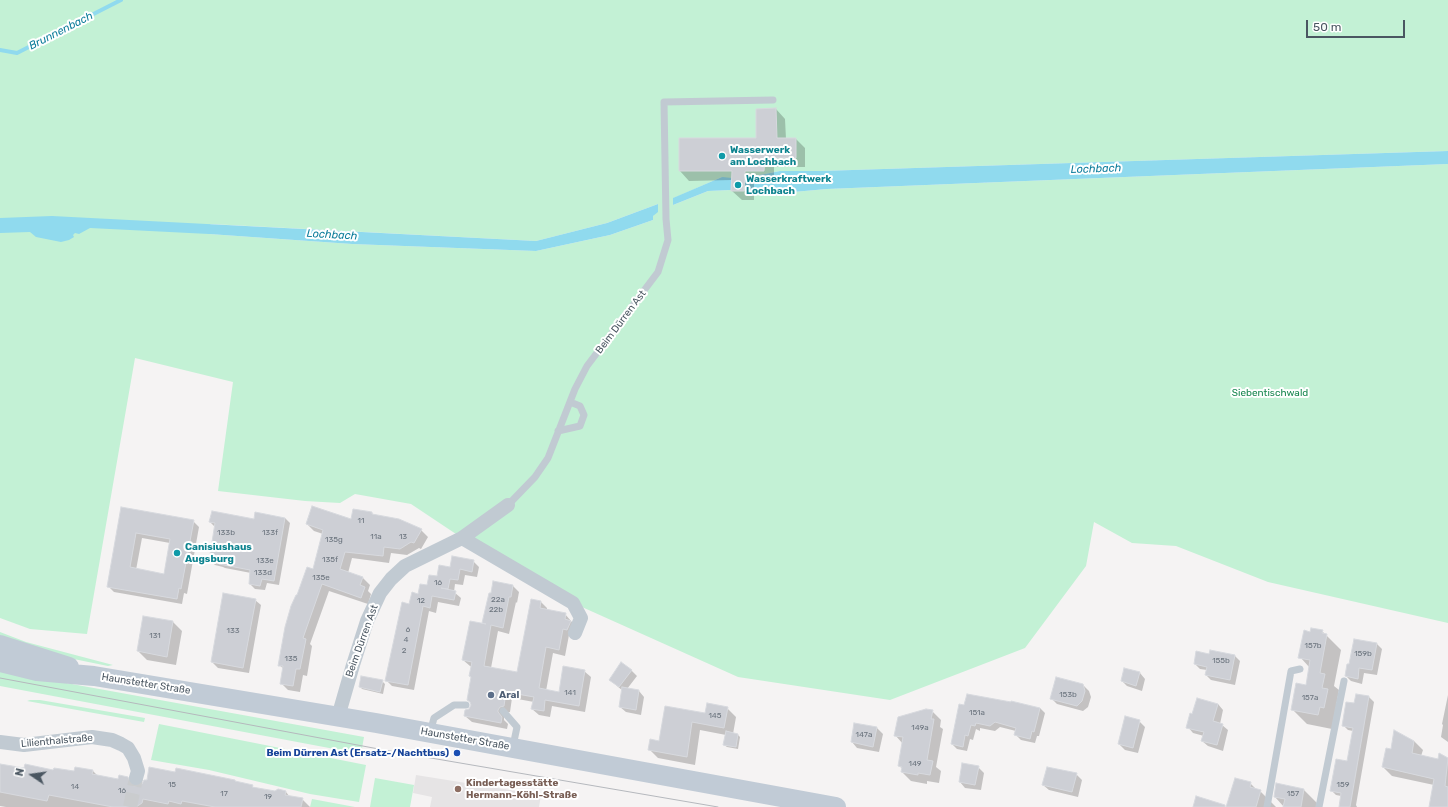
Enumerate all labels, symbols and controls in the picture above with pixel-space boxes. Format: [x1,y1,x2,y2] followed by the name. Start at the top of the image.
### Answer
[27,9,95,53] water label: Brunnenbach
[1308,12,1407,38] scale bar
[1313,20,1341,34] text: 50 m
[730,144,796,168] place label: Wasserwerk am Lochbach
[717,151,727,161] marker: Wasserwerk am Lochbach
[1070,162,1122,176] water label: Lochbach
[746,173,831,196] place label: Wasserkraftwerk Lochbach
[733,180,743,190] marker: Wasserkraftwerk Lochbach
[306,227,358,243] water label: Lochbach
[593,288,649,356] street label: Beim Dürren Ast
[1232,387,1308,399] park label: Siebentischwald
[358,516,364,526] house number: 11
[217,528,235,538] house number: 133b
[262,528,278,538] house number: 133f
[370,532,382,542] house number: 11a
[399,532,407,542] house number: 13
[325,535,343,545] house number: 135g
[185,541,252,564] place label: Canisiushaus Augsburg
[172,548,182,558] marker: Canisiushaus Augsburg
[322,555,338,565] house number: 135f
[256,556,274,566] house number: 133e
[254,568,272,578] house number: 133d
[312,573,330,583] house number: 135e
[434,578,442,588] house number: 16
[491,595,505,605] house number: 22a
[417,596,425,606] house number: 12
[343,603,381,679] street label: Beim Dürren Ast
[489,605,503,615] house number: 22b
[406,625,410,635] house number: 6
[226,626,240,636] house number: 133
[149,631,161,641] house number: 131
[404,635,408,645] house number: 4
[1304,641,1322,651] house number: 157b
[402,646,406,656] house number: 2
[1354,649,1372,659] house number: 159b
[285,654,297,664] house number: 135
[1212,656,1230,666] house number: 155b
[101,671,191,697] street label: Haunstetter Straße
[564,688,576,698] house number: 141
[499,689,519,701] place label: Aral
[486,690,496,700] marker: Aral
[1059,690,1077,700] house number: 153b
[1302,693,1318,703] house number: 157a
[969,708,985,718] house number: 151a
[708,711,722,721] house number: 145
[911,723,929,733] house number: 149a
[420,725,510,753] street label: Haunstetter Straße
[856,730,872,740] house number: 147a
[21,732,93,750] street label: Lilienthalstraße
[266,747,449,759] place label: Beim Dürren Ast (Ersatz-/Nachtbus)
[452,748,462,758] marker: Beim Dürren Ast (Ersatz-/Nachtbus)
[12,755,52,795] north arrow
[908,759,922,769] house number: 149
[13,767,27,778] text: N
[466,777,577,800] place label: Kindertagesstätte Hermann-Köhl-Straße
[168,780,176,790] house number: 15
[1337,780,1349,790] house number: 159
[71,782,79,792] house number: 14
[453,784,463,794] marker: Kindertagesstätte Hermann-Köhl-Straße
[118,786,126,796] house number: 16
[220,789,228,799] house number: 17
[1287,789,1299,799] house number: 157
[264,792,272,802] house number: 19

